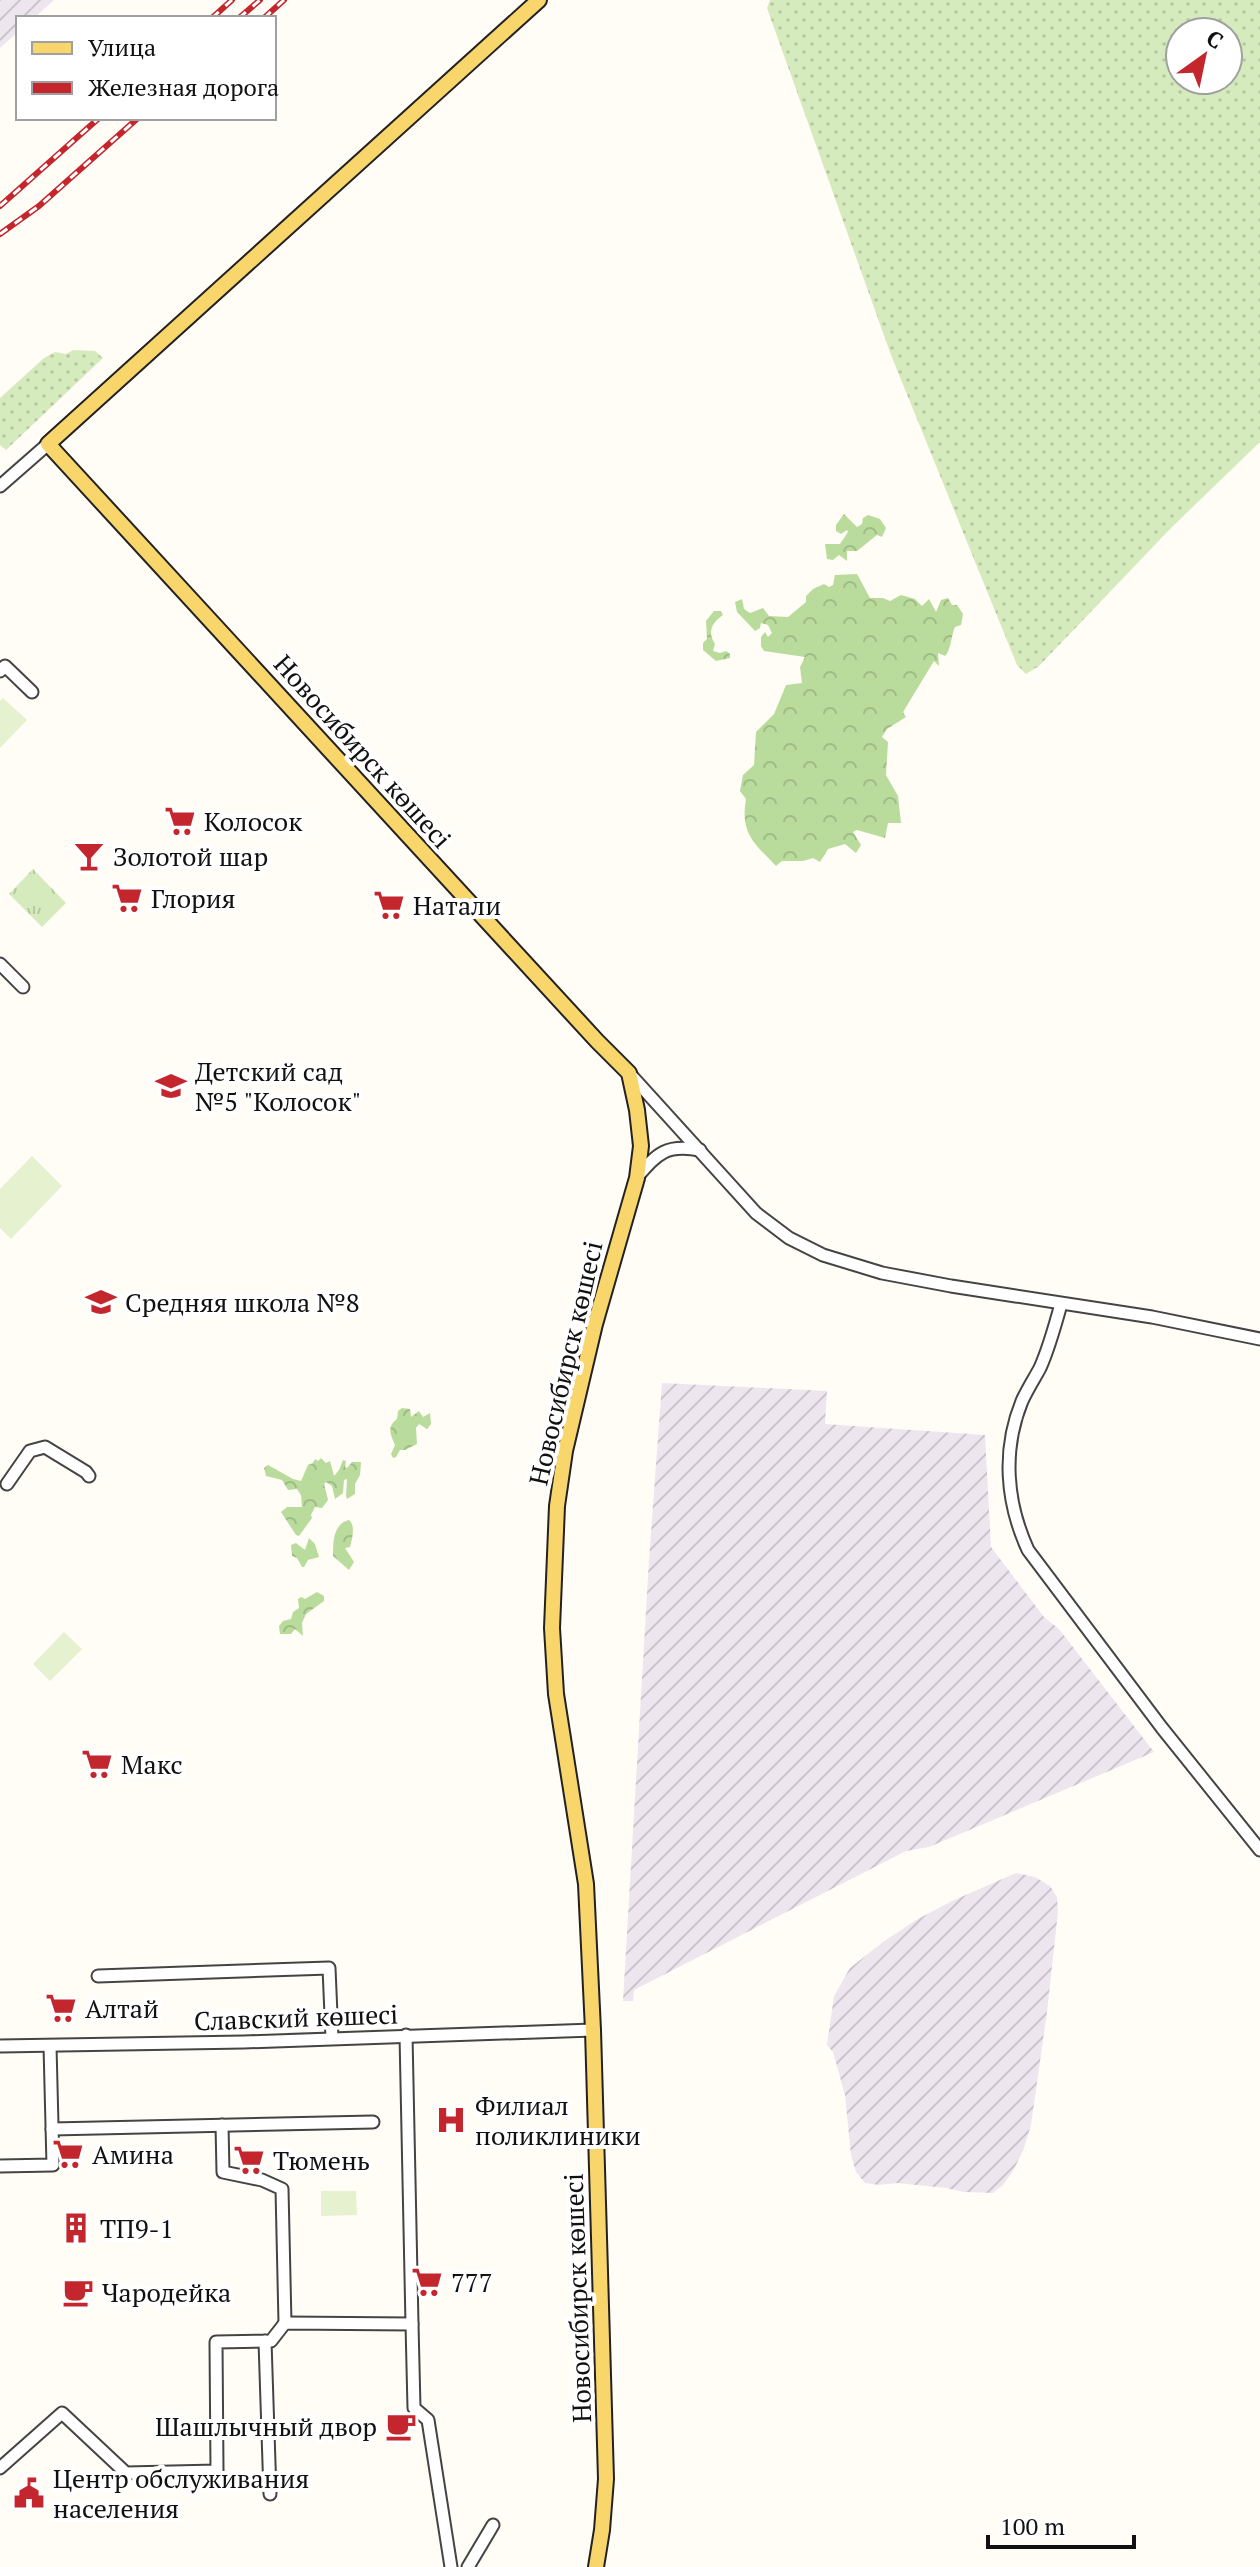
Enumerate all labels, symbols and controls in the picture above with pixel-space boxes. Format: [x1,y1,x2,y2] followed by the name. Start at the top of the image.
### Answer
[16,16,276,120] legend
[1164,16,1244,96] north arrow
[1201,23,1229,55] text: С
[88,31,156,63] text: Улица
[88,71,279,103] text: Железная дорога
[267,647,459,855] street label: Новосибирск көшесі
[163,804,197,838] supermarket icon: Колосок
[204,804,303,838] place label: Колосок
[72,839,106,873] bar icon: Золотой шар
[113,839,268,873] place label: Золотой шар
[110,881,144,915] supermarket icon: Глория
[151,881,235,915] place label: Глория
[372,888,406,922] supermarket icon: Натали
[413,888,501,922] place label: Натали
[195,1054,361,1118] place label: Детский сад №5 "Колосок"
[154,1069,188,1103] school or university icon: Детский сад №5 "Колосок"
[520,1238,610,1488] street label: Новосибирск көшесі
[84,1285,118,1319] school or university icon: Средняя школа №8
[125,1285,360,1319] place label: Средняя школа №8
[80,1747,114,1781] supermarket icon: Макс
[121,1747,183,1781] place label: Макс
[44,1991,78,2025] supermarket icon: Алтай
[85,1991,159,2025] place label: Алтай
[193,1996,399,2038] street label: Славский көшесі
[475,2088,641,2152] place label: Филиал поликлиники
[434,2103,468,2137] hospital icon: Филиал поликлиники
[51,2137,85,2171] supermarket icon: Амина
[92,2137,174,2171] place label: Амина
[232,2143,266,2177] supermarket icon: Тюмень
[273,2143,370,2177] place label: Тюмень
[556,2173,598,2423] street label: Новосибирск көшесі
[59,2211,93,2245] building icon: ТП9-1
[100,2211,174,2245] place label: ТП9-1
[410,2265,444,2299] supermarket icon: 777
[451,2265,493,2299] place label: 777
[61,2275,95,2309] cafe icon: Чародейка
[102,2275,231,2309] place label: Чародейка
[155,2409,377,2443] place label: Шашлычный двор
[384,2409,418,2443] cafe icon: Шашлычный двор
[53,2461,309,2525] place label: Центр обслуживания населения
[12,2476,46,2510] public building icon: Центр обслуживания населения
[988,2499,1134,2549] scale bar
[1000,2510,1065,2542] text: 100 m

